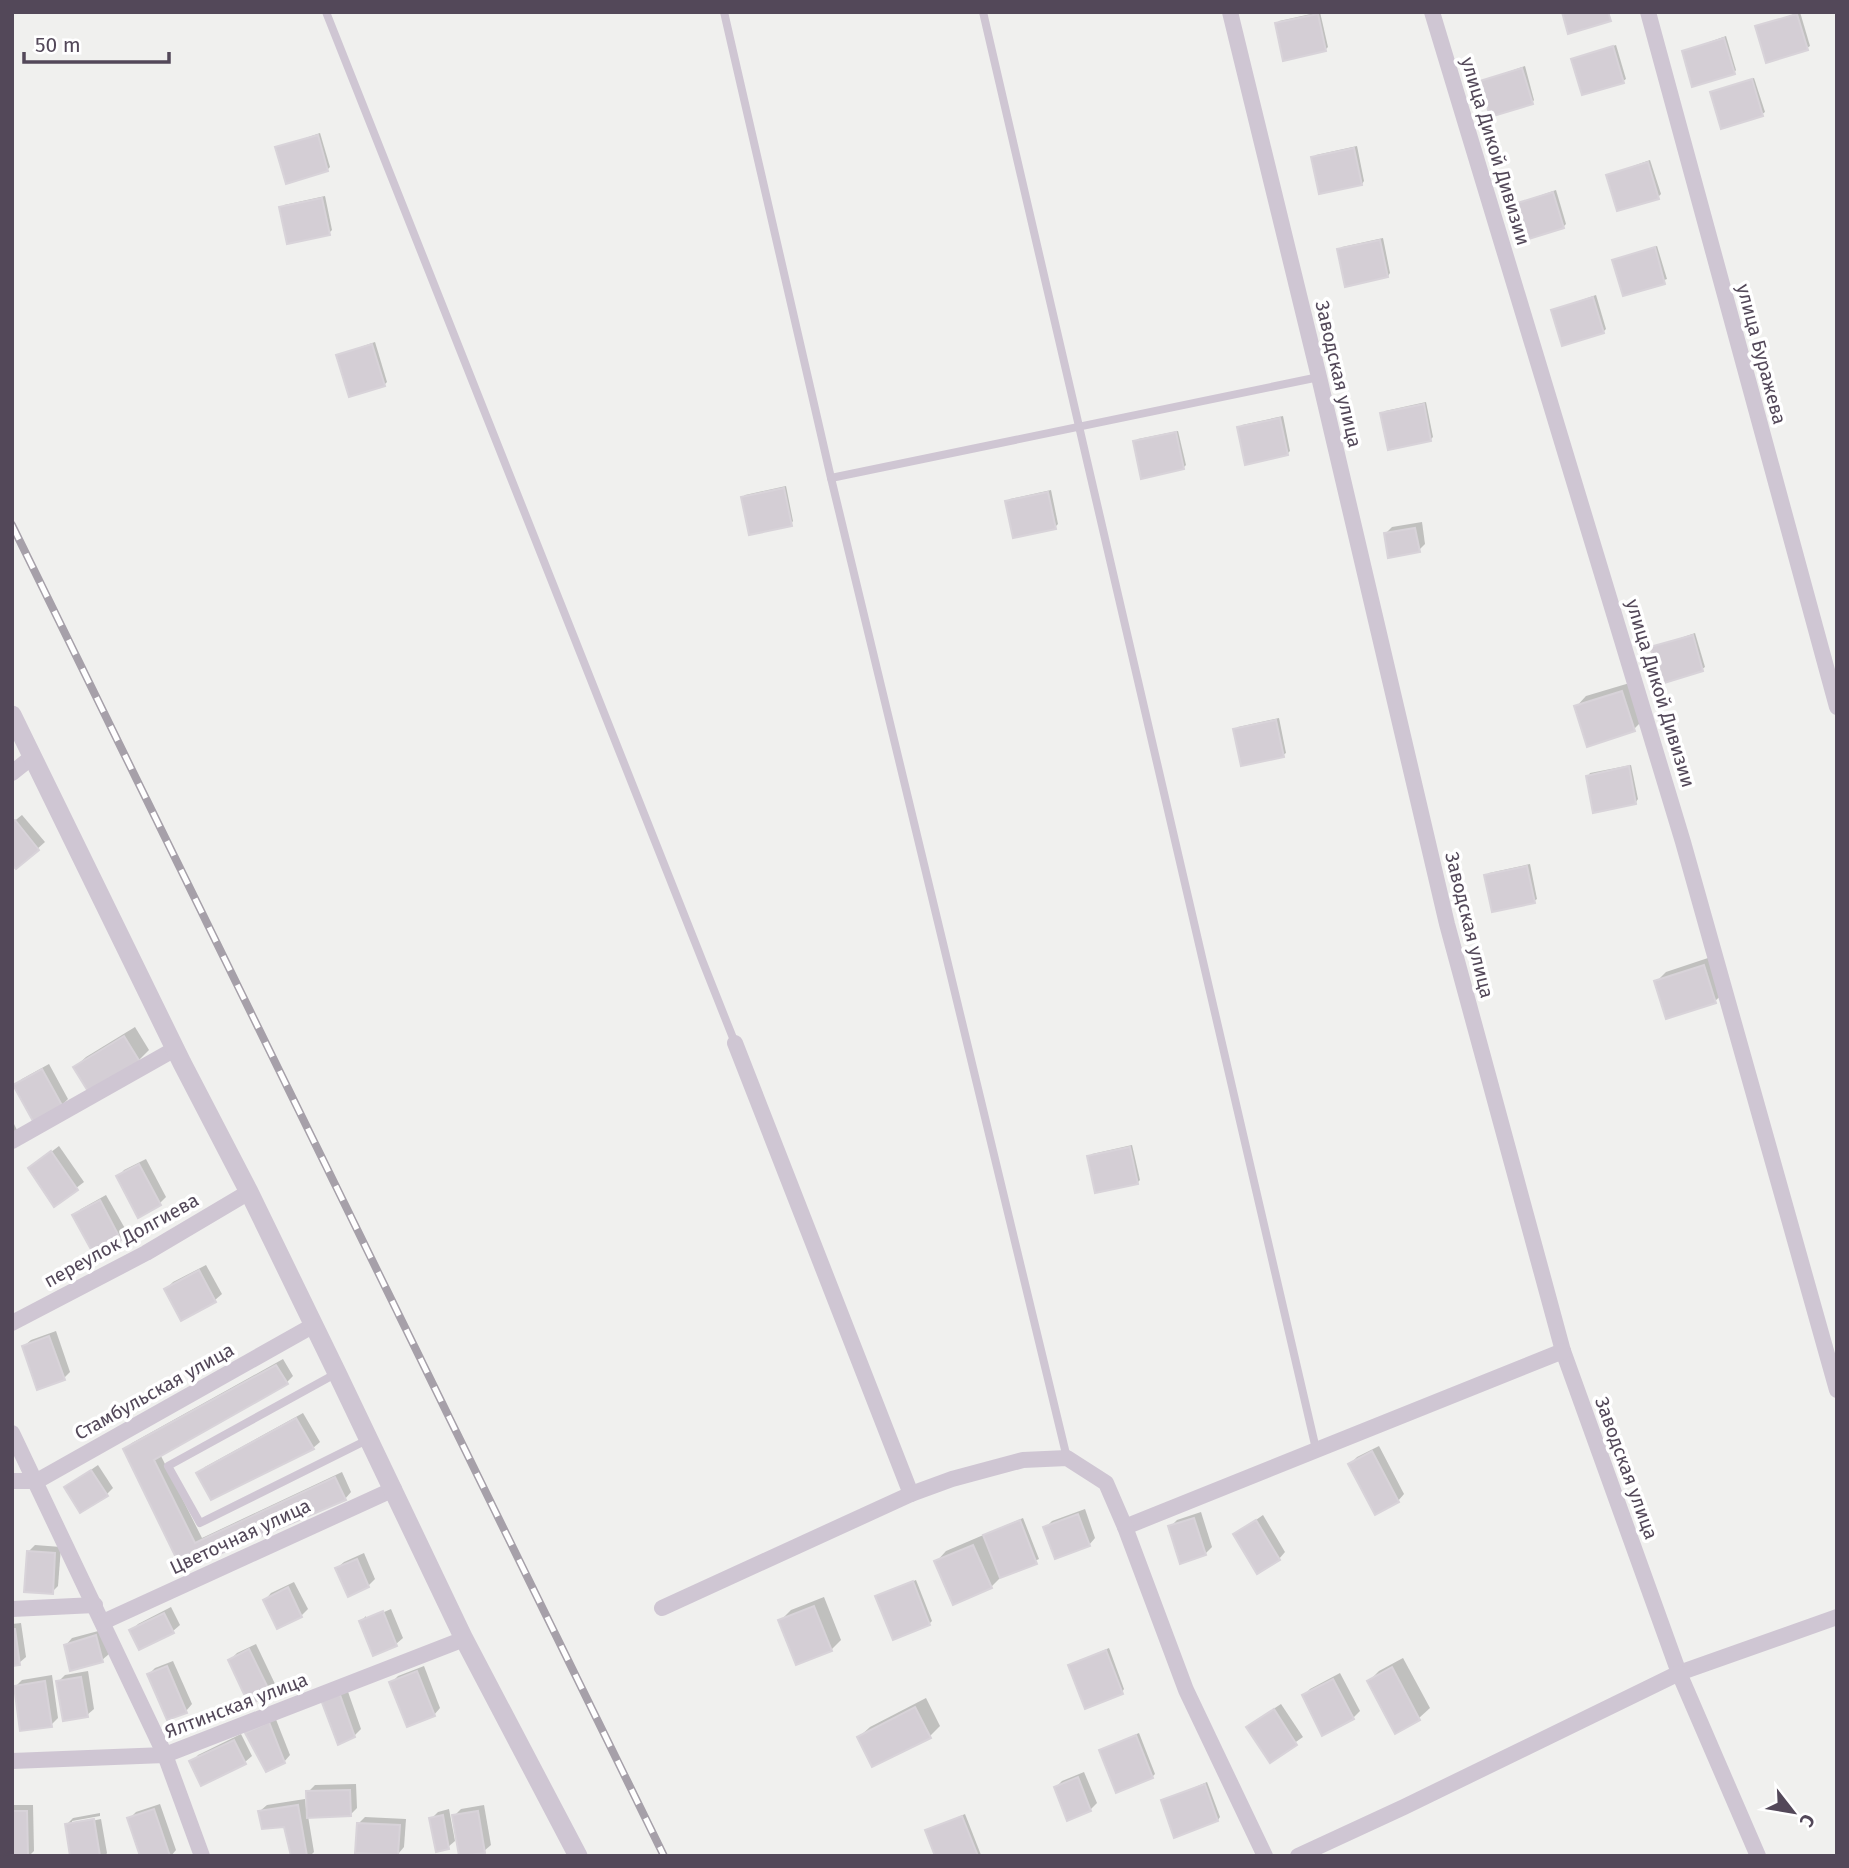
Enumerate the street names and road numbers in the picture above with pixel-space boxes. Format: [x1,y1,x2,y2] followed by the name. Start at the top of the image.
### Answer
[1456,54,1535,248] street label: улица Дикой Дивизии
[1732,281,1791,427] street label: улица Буражева
[1310,299,1367,450] street label: Заводская улица
[1621,596,1700,790] street label: улица Дикой Дивизии
[1440,850,1499,1001] street label: Заводская улица
[40,1188,203,1293] street label: переулок Долгиева
[70,1338,238,1445] street label: Стамбульская улица
[1590,1394,1663,1542] street label: Заводская улица
[166,1494,314,1579] street label: Цветочная улица
[162,1668,311,1743] street label: Ялтинская улица

